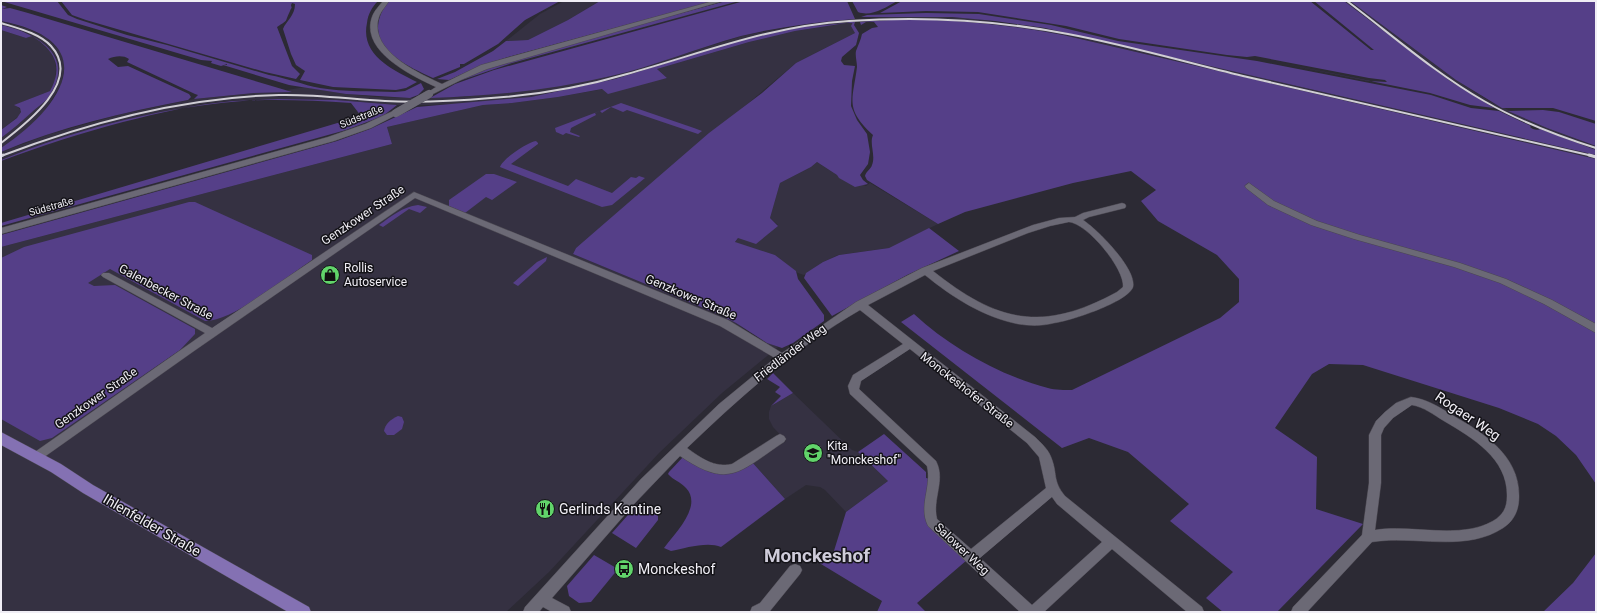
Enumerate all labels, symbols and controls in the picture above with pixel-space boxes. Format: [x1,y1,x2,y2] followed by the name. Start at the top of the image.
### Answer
[338,103,384,130] street label: Südstraße
[319,182,407,248] street label: Genzkower Straße
[28,195,74,218] street label: Südstraße
[117,261,215,323] street label: Galenbecker Straße
[344,261,407,289] place label: Rollis Autoservice
[319,264,341,286] shop icon: Rollis Autoservice
[643,272,739,322] street label: Genzkower Straße
[751,321,829,385] street label: Friedländer Weg
[918,349,1016,431] street label: Monckeshofer Straße
[52,364,140,432] street label: Genzkower Straße
[1432,388,1504,444] street label: Rogaer Weg
[827,439,901,467] place label: Kita "Monckeshof"
[802,442,824,464] school or university icon: Kita "Monckeshof"
[100,491,204,559] street label: Ihlenfelder Straße
[534,498,556,520] restaurant icon: Gerlinds Kantine
[559,501,661,517] place label: Gerlinds Kantine
[932,520,992,578] street label: Salower Weg
[764,544,870,567] district label: Monckeshof
[613,558,635,580] bus stop icon: Monckeshof
[638,561,716,577] place label: Monckeshof

